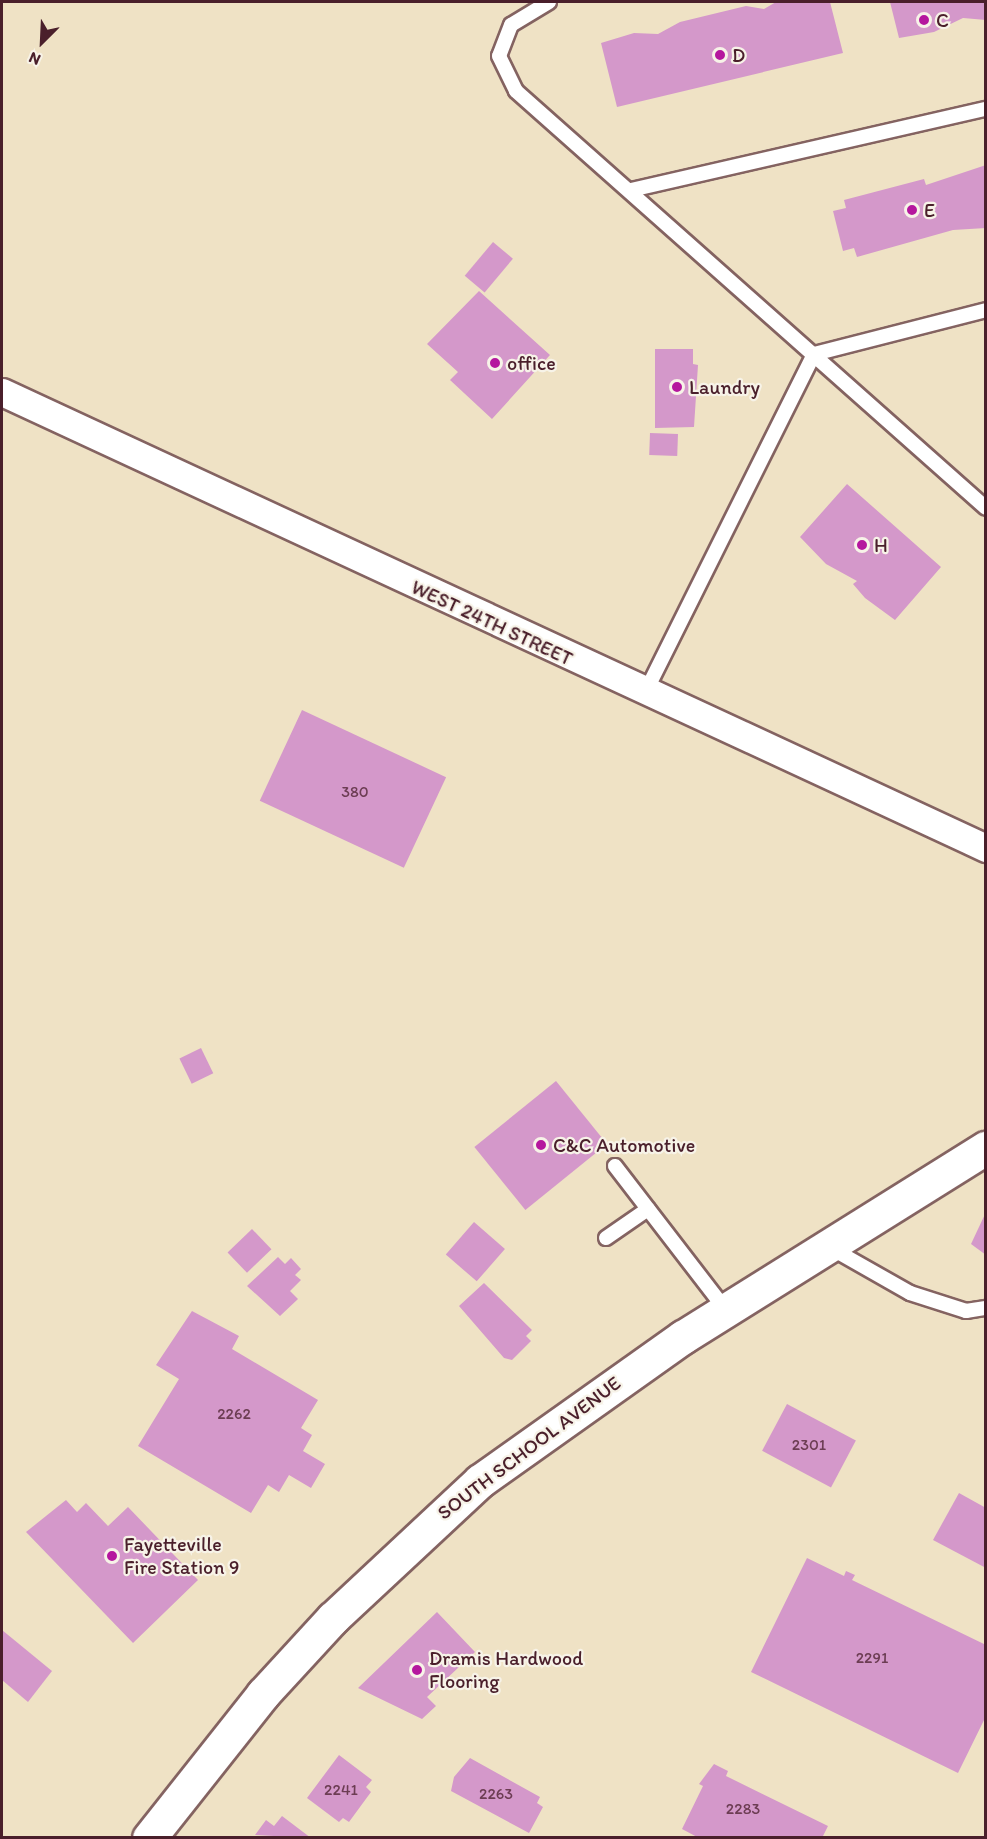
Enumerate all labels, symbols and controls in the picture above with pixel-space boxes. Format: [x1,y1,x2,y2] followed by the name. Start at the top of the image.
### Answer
[936,8,949,32] place label: C
[12,12,72,72] north arrow
[917,13,931,27] marker: C
[732,43,745,67] place label: D
[26,48,43,70] text: N
[713,48,727,62] marker: D
[924,198,935,222] place label: E
[905,203,919,217] marker: E
[507,351,556,375] place label: office
[488,356,502,370] marker: office
[689,375,760,399] place label: Laundry
[670,380,684,394] marker: Laundry
[874,533,888,557] place label: H
[855,538,869,552] marker: H
[407,575,577,671] street label: WEST 24TH STREET
[341,782,369,802] house number: 380
[553,1133,695,1157] place label: C&C Automotive
[534,1138,548,1152] marker: C&C Automotive
[433,1371,625,1525] street label: SOUTH SCHOOL AVENUE
[217,1404,251,1424] house number: 2262
[792,1435,826,1455] house number: 2301
[124,1532,240,1579] place label: Fayetteville Fire Station 9
[105,1549,119,1563] marker: Fayetteville Fire Station 9
[429,1646,583,1693] place label: Dramis Hardwood Flooring
[856,1648,888,1668] house number: 2291
[410,1663,424,1677] marker: Dramis Hardwood Flooring
[324,1780,358,1800] house number: 2241
[479,1784,513,1804] house number: 2263
[726,1799,760,1819] house number: 2283

